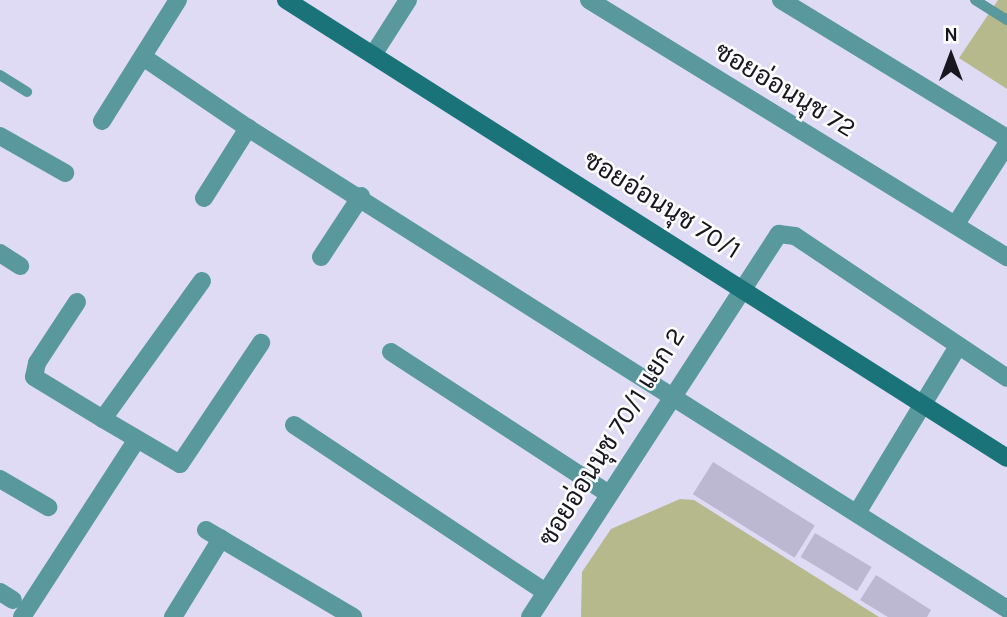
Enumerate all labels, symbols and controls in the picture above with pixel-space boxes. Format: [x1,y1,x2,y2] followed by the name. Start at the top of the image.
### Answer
[916,21,986,91] north arrow
[944,24,958,46] text: N
[709,36,861,144] street label: ซอยอ่อนนุช 72
[578,144,746,266] street label: ซอยอ่อนนุช 70/1
[532,322,692,552] street label: ซอยอ่อนนุช 70/1 แยก 2

